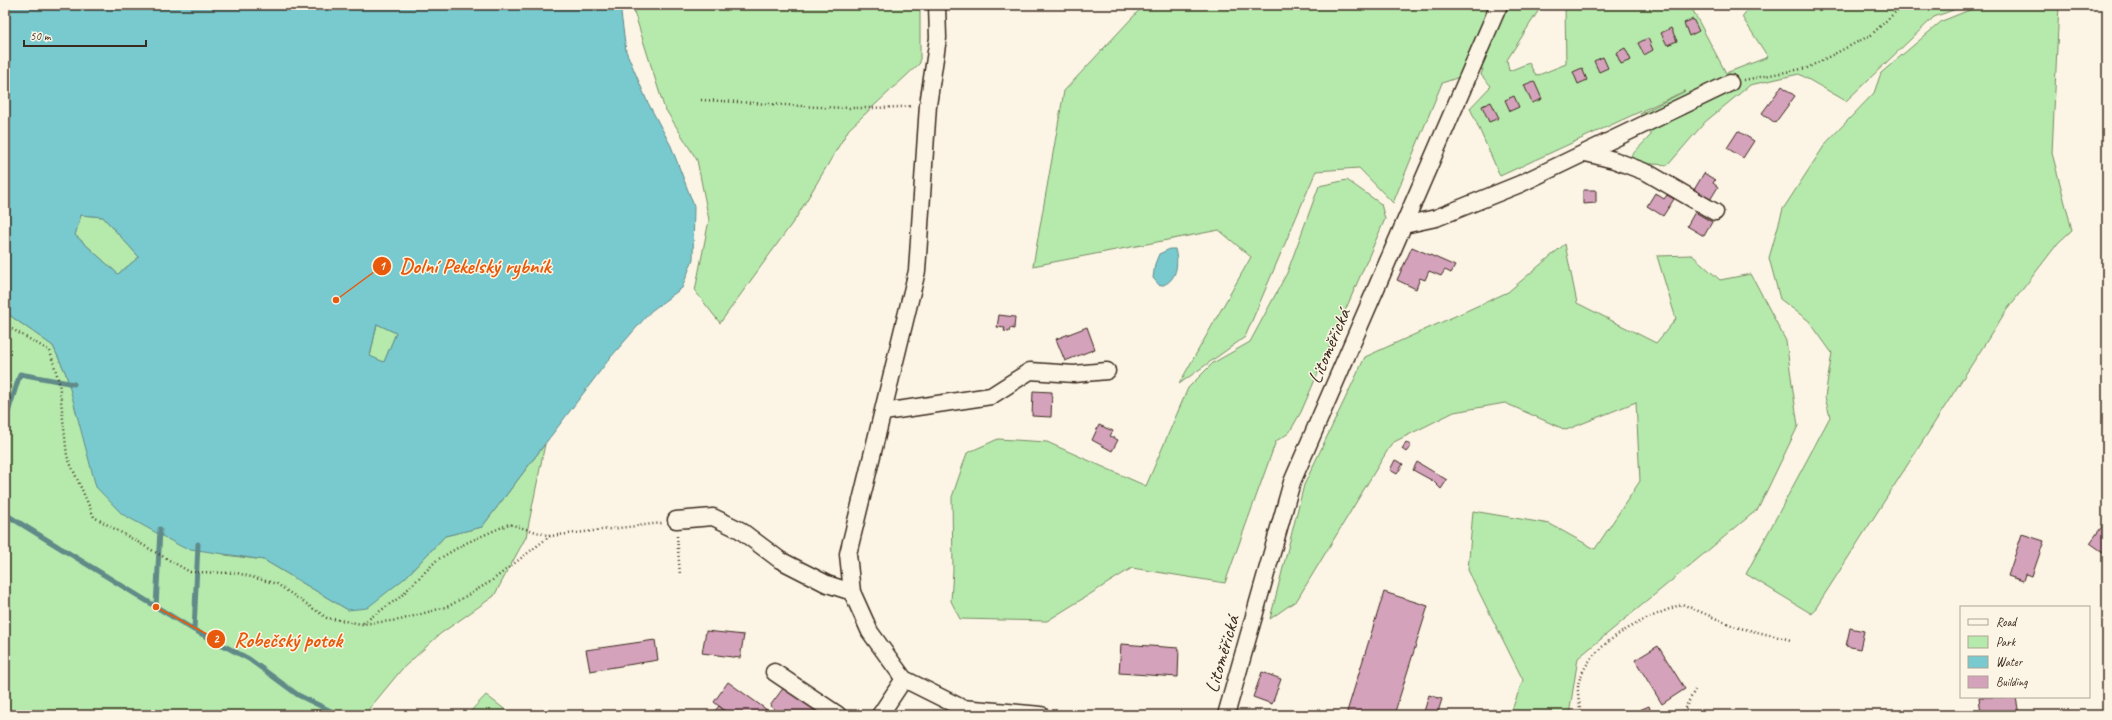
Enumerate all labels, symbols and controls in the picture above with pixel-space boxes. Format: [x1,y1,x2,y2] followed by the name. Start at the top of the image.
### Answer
[24,22,146,48] scale bar
[30,28,52,44] text: 50 m
[372,249,559,282] callout: Dolní Pekelský rybník
[400,253,552,280] text: Dolní Pekelský rybník
[379,258,386,274] text: 1
[1302,303,1357,387] street label: Litoměřická
[1960,606,2090,698] legend
[1199,610,1246,695] street label: Litoměřická
[1996,614,2018,630] text: Road
[206,623,350,656] callout: Robečský potok
[234,627,344,653] text: Robečský potok
[213,631,220,647] text: 2
[1996,634,2017,650] text: Park
[1996,654,2024,670] text: Water
[1996,674,2028,690] text: Building

